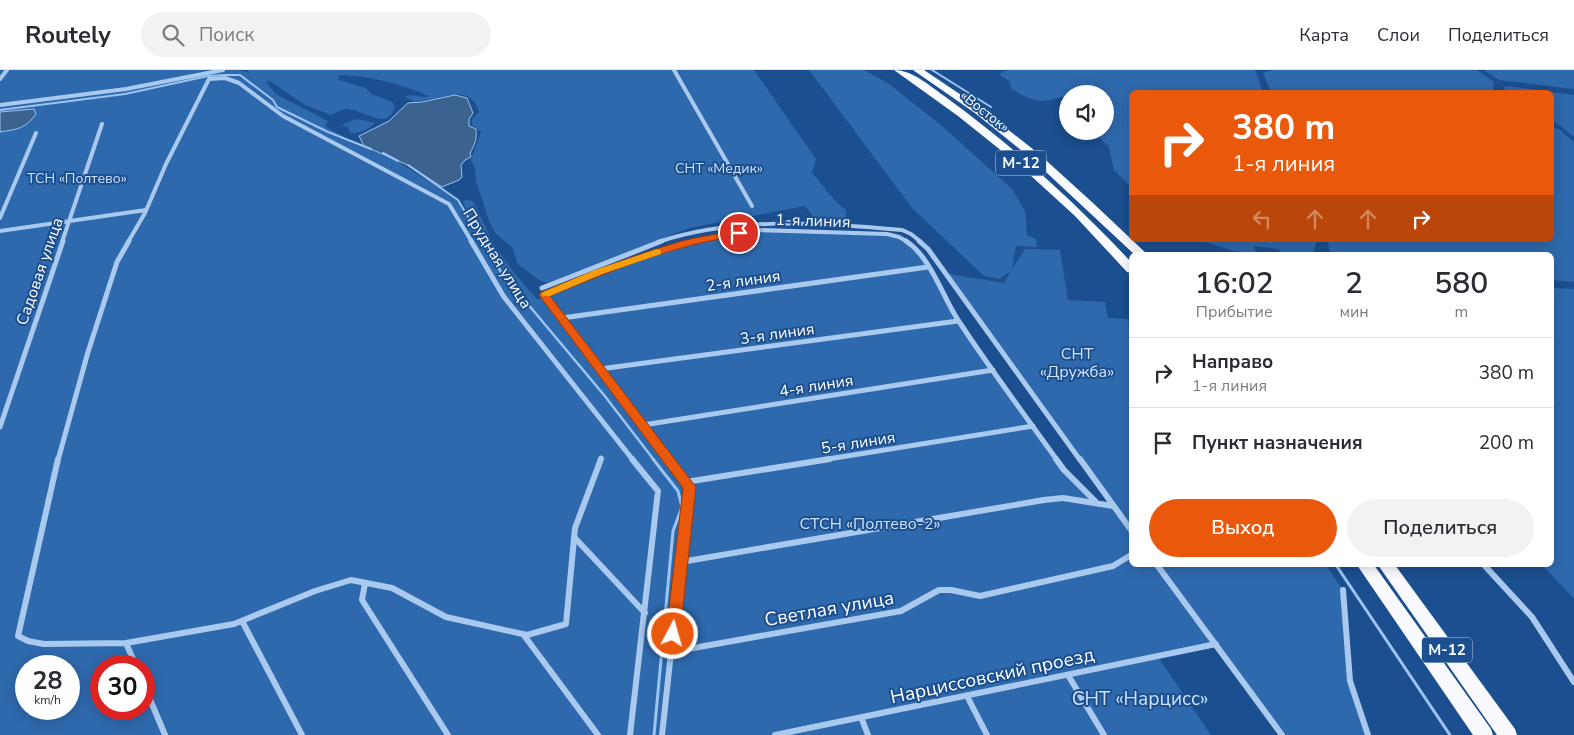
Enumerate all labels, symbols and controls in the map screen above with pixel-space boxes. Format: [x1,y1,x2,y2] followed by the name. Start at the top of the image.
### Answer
[141,12,491,57] search box
[25,19,111,51] text: Routely
[159,21,187,49] icon: search
[199,22,254,48] text: Поиск
[1299,23,1349,47] text: Карта
[1377,23,1420,47] text: Слои
[1448,23,1549,47] text: Поделиться
[1059,85,1114,140] map controls
[1059,85,1114,140] button: sound
[956,86,1013,137] street label: «Восток»
[1232,104,1335,151] text: 380 m
[1149,110,1214,175] icon: right
[1232,149,1335,179] text: 1-я линия
[996,150,1046,176] road number: М-12
[675,159,763,178] park label: СНТ «Медик»
[27,169,127,188] park label: ТСН «Полтево»
[457,204,537,313] street label: Прудная улица
[1248,205,1276,233] icon: left
[1301,205,1329,233] icon: ahead
[1354,205,1382,233] icon: ahead
[1407,205,1435,233] icon: right
[775,209,851,233] street label: 1-я линия
[718,212,760,254] pin
[11,215,69,328] street label: Садовая улица
[725,219,753,247] icon: arrive
[1195,263,1274,304] text: 16:02
[1345,263,1363,304] text: 2
[1434,263,1488,304] text: 580
[704,265,782,297] street label: 2-я линия
[1196,301,1273,323] text: Прибытие
[1339,301,1369,323] text: мин
[1454,301,1468,323] text: m
[738,318,816,350] street label: 3-я линия
[1040,343,1114,383] park label: СНТ «Дружба»
[1192,349,1273,375] text: Направо
[1149,359,1177,387] icon: right
[1479,360,1534,386] text: 380 m
[777,369,855,403] street label: 4-я линия
[1192,375,1267,397] text: 1-я линия
[819,426,897,460] street label: 5-я линия
[1149,429,1177,457] icon: arrive
[1192,430,1363,456] text: Пункт назначения
[1479,430,1534,456] text: 200 m
[1149,499,1337,557] button: Выход
[1347,499,1534,557] button: Поделиться
[799,513,941,535] park label: СТСН «Полтево-2»
[762,585,896,633] street label: Светлая улица
[646,607,698,659] position arrow
[1422,638,1472,662] road number: М-12
[888,642,1097,710] street label: Нарциссовский проезд
[90,655,155,720] speed limit sign: 30
[32,664,63,698] text: 28
[1072,686,1208,712] park label: СНТ «Нарцисс»
[34,692,61,708] text: km/h

